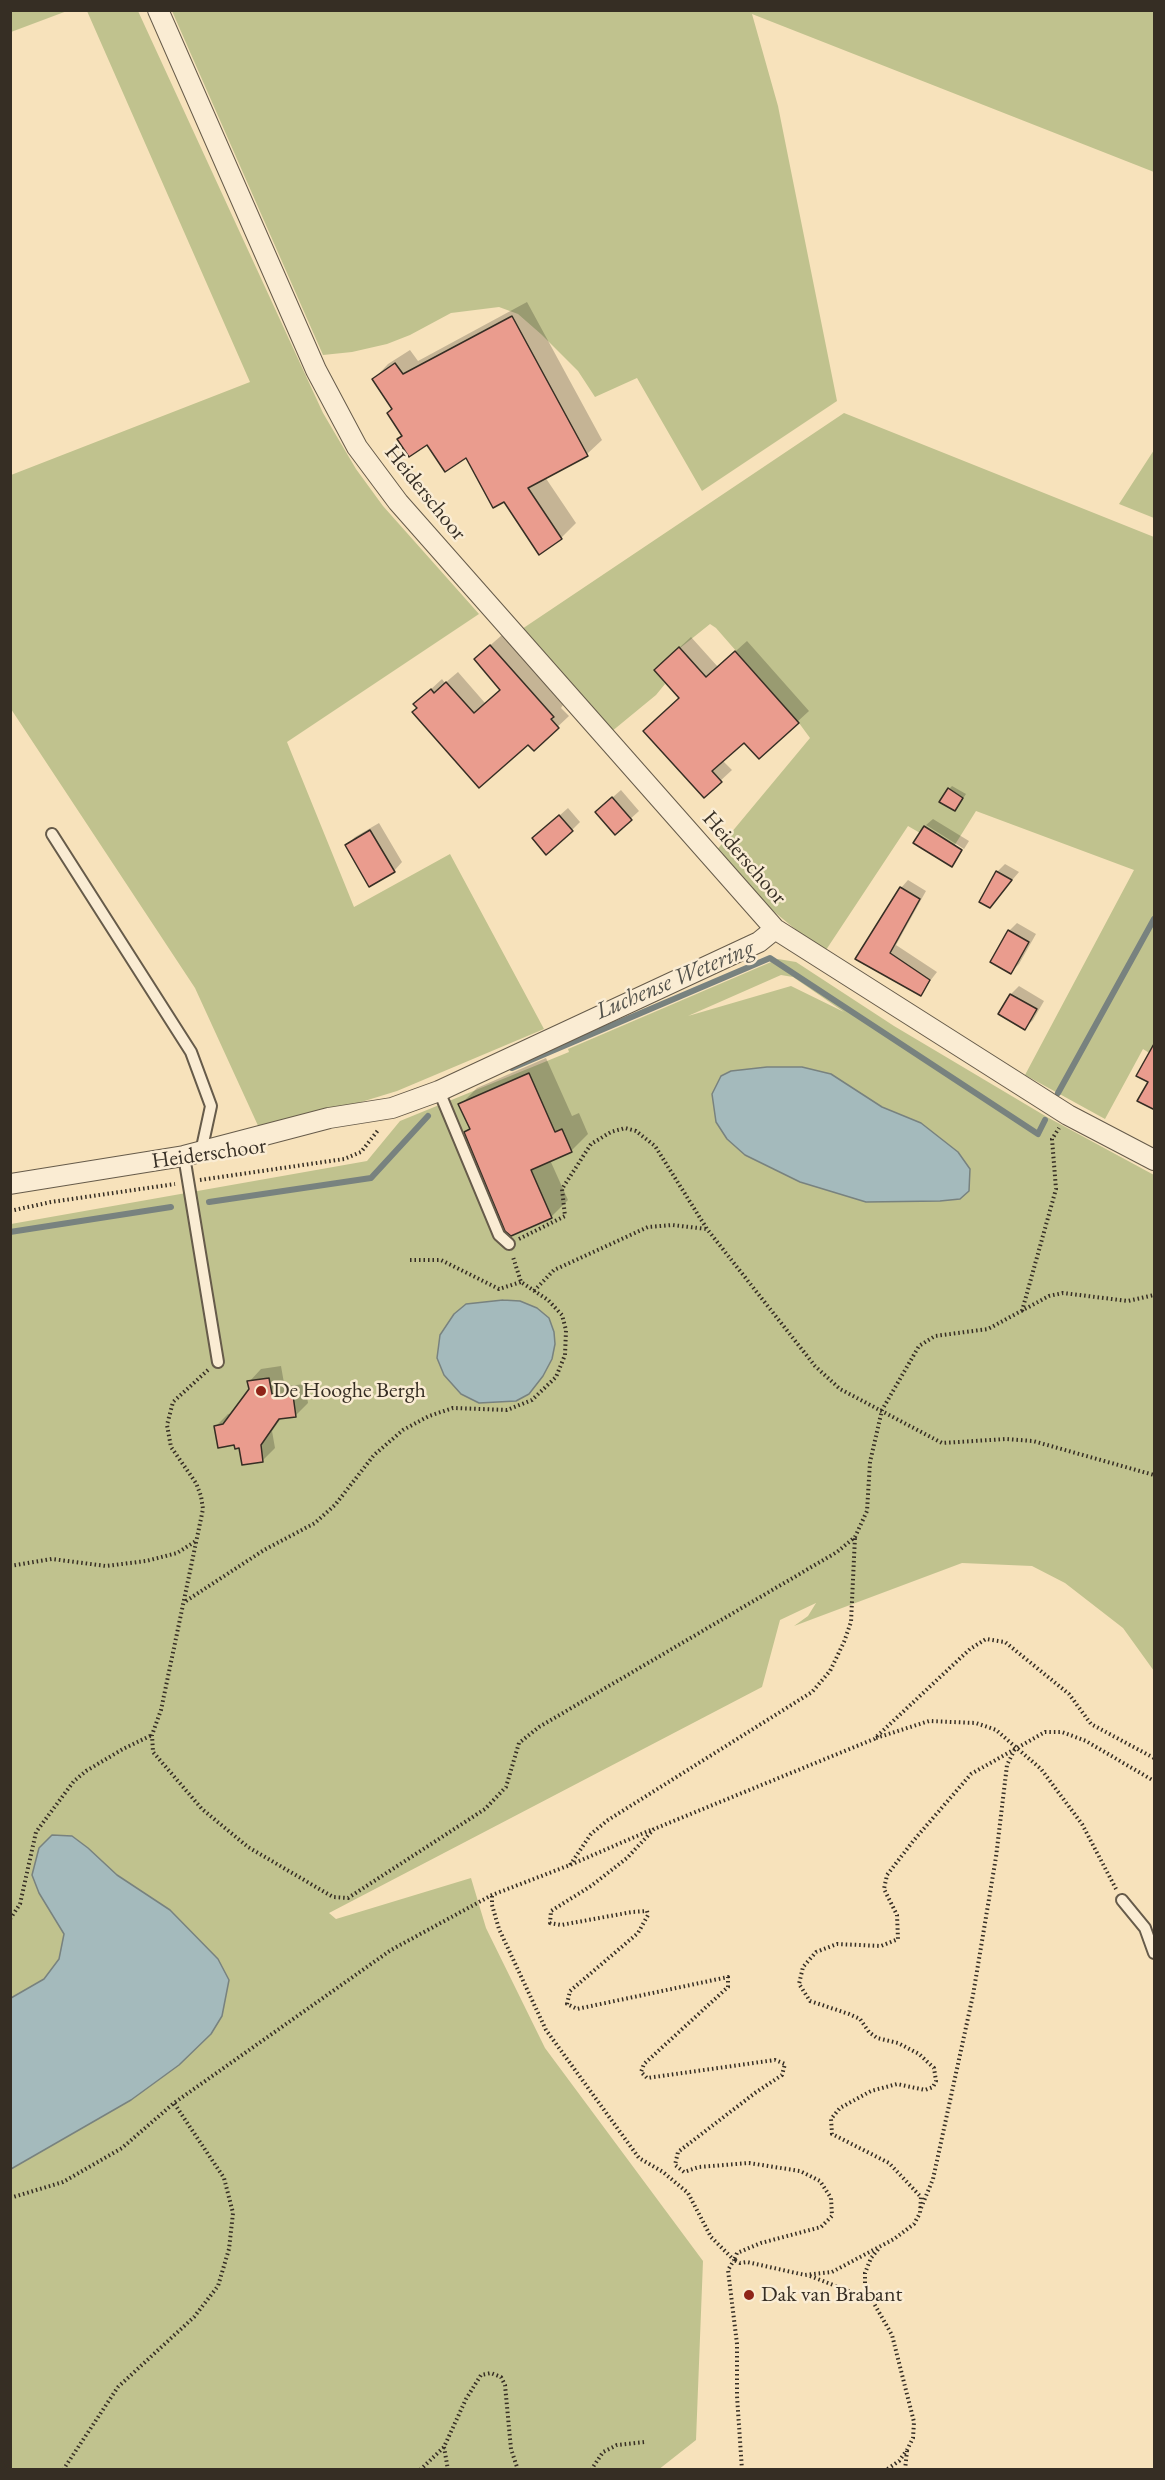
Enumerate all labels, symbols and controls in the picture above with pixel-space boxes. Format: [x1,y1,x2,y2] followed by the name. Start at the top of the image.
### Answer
[378,440,472,546] street label: Heiderschoor
[696,806,792,910] street label: Heiderschoor
[591,934,759,1026] water label: Luchense Wetering
[150,1133,268,1175] street label: Heiderschoor
[273,1378,426,1404] place label: De Hooghe Bergh
[254,1384,268,1398] marker: De Hooghe Bergh
[761,2282,902,2308] place label: Dak van Brabant
[742,2288,756,2302] marker: Dak van Brabant

